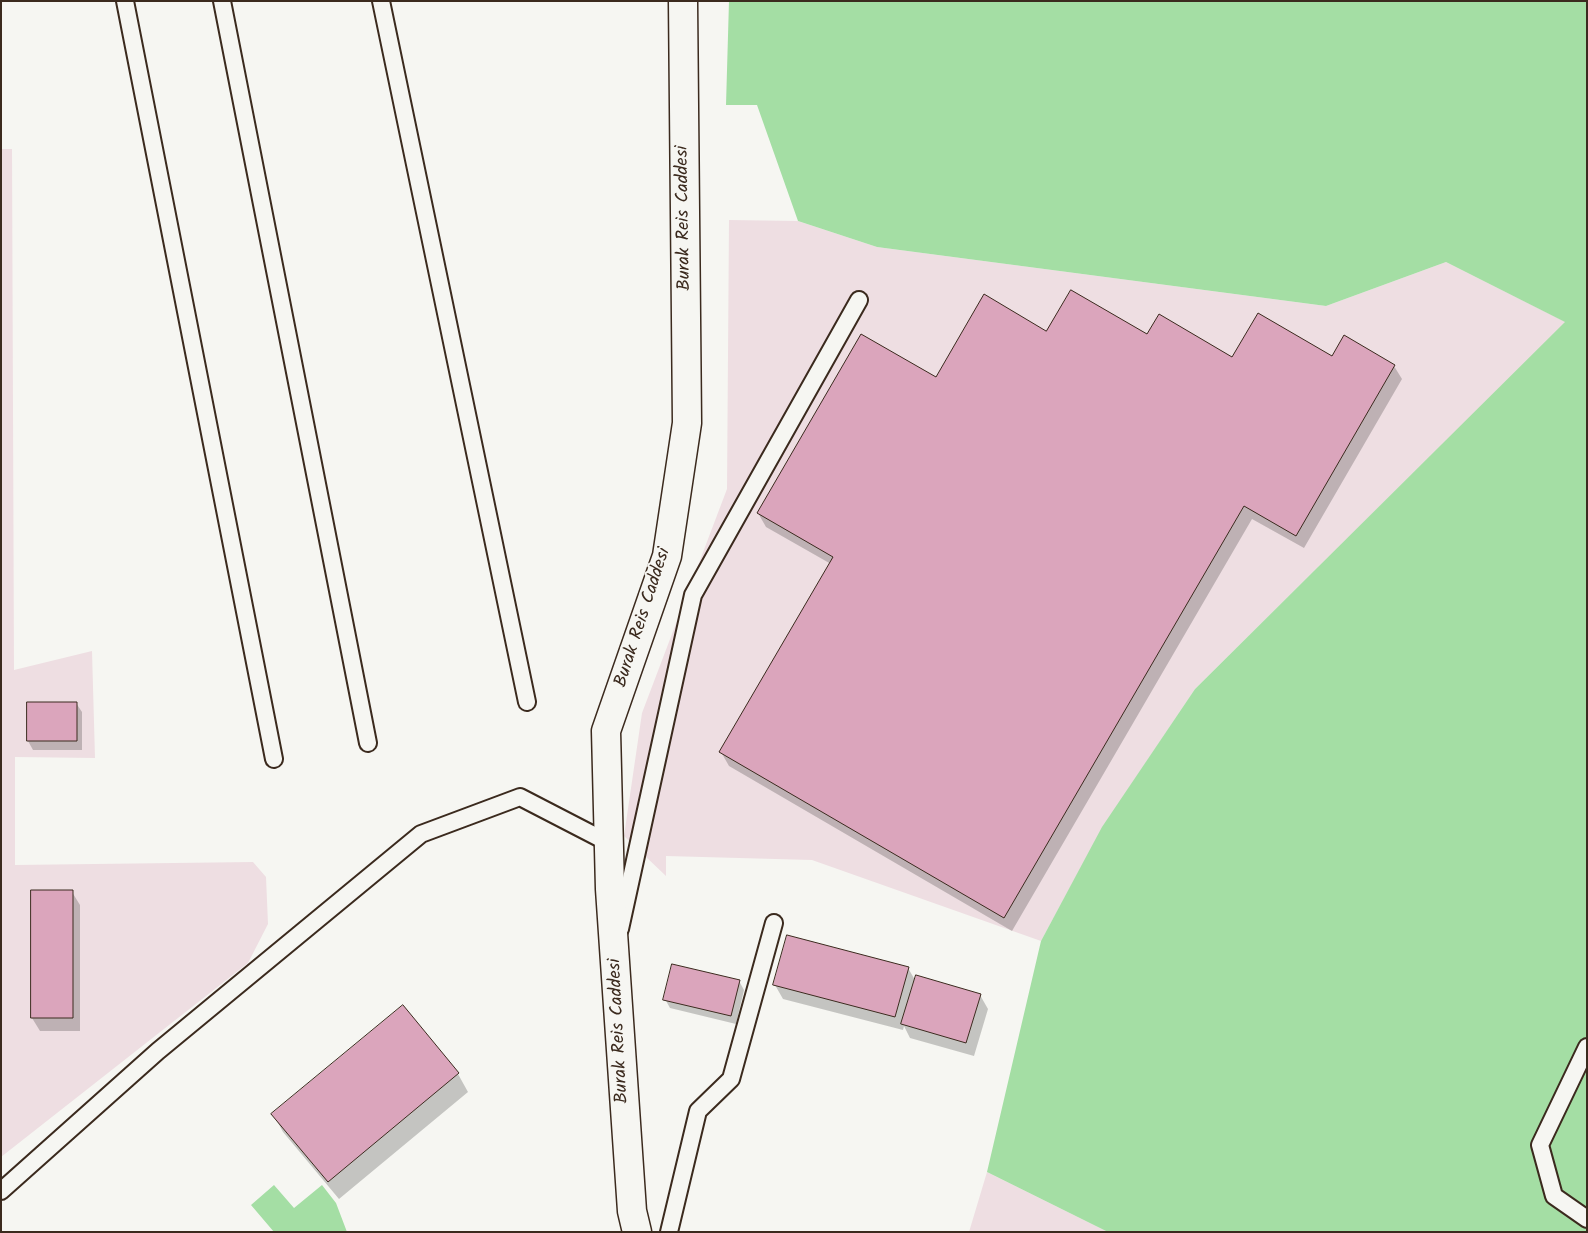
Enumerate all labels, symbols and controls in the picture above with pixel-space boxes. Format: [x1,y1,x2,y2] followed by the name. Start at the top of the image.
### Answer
[673,145,697,291] street label: Burak Reis Caddesi
[611,546,677,690] street label: Burak Reis Caddesi
[605,958,635,1104] street label: Burak Reis Caddesi

